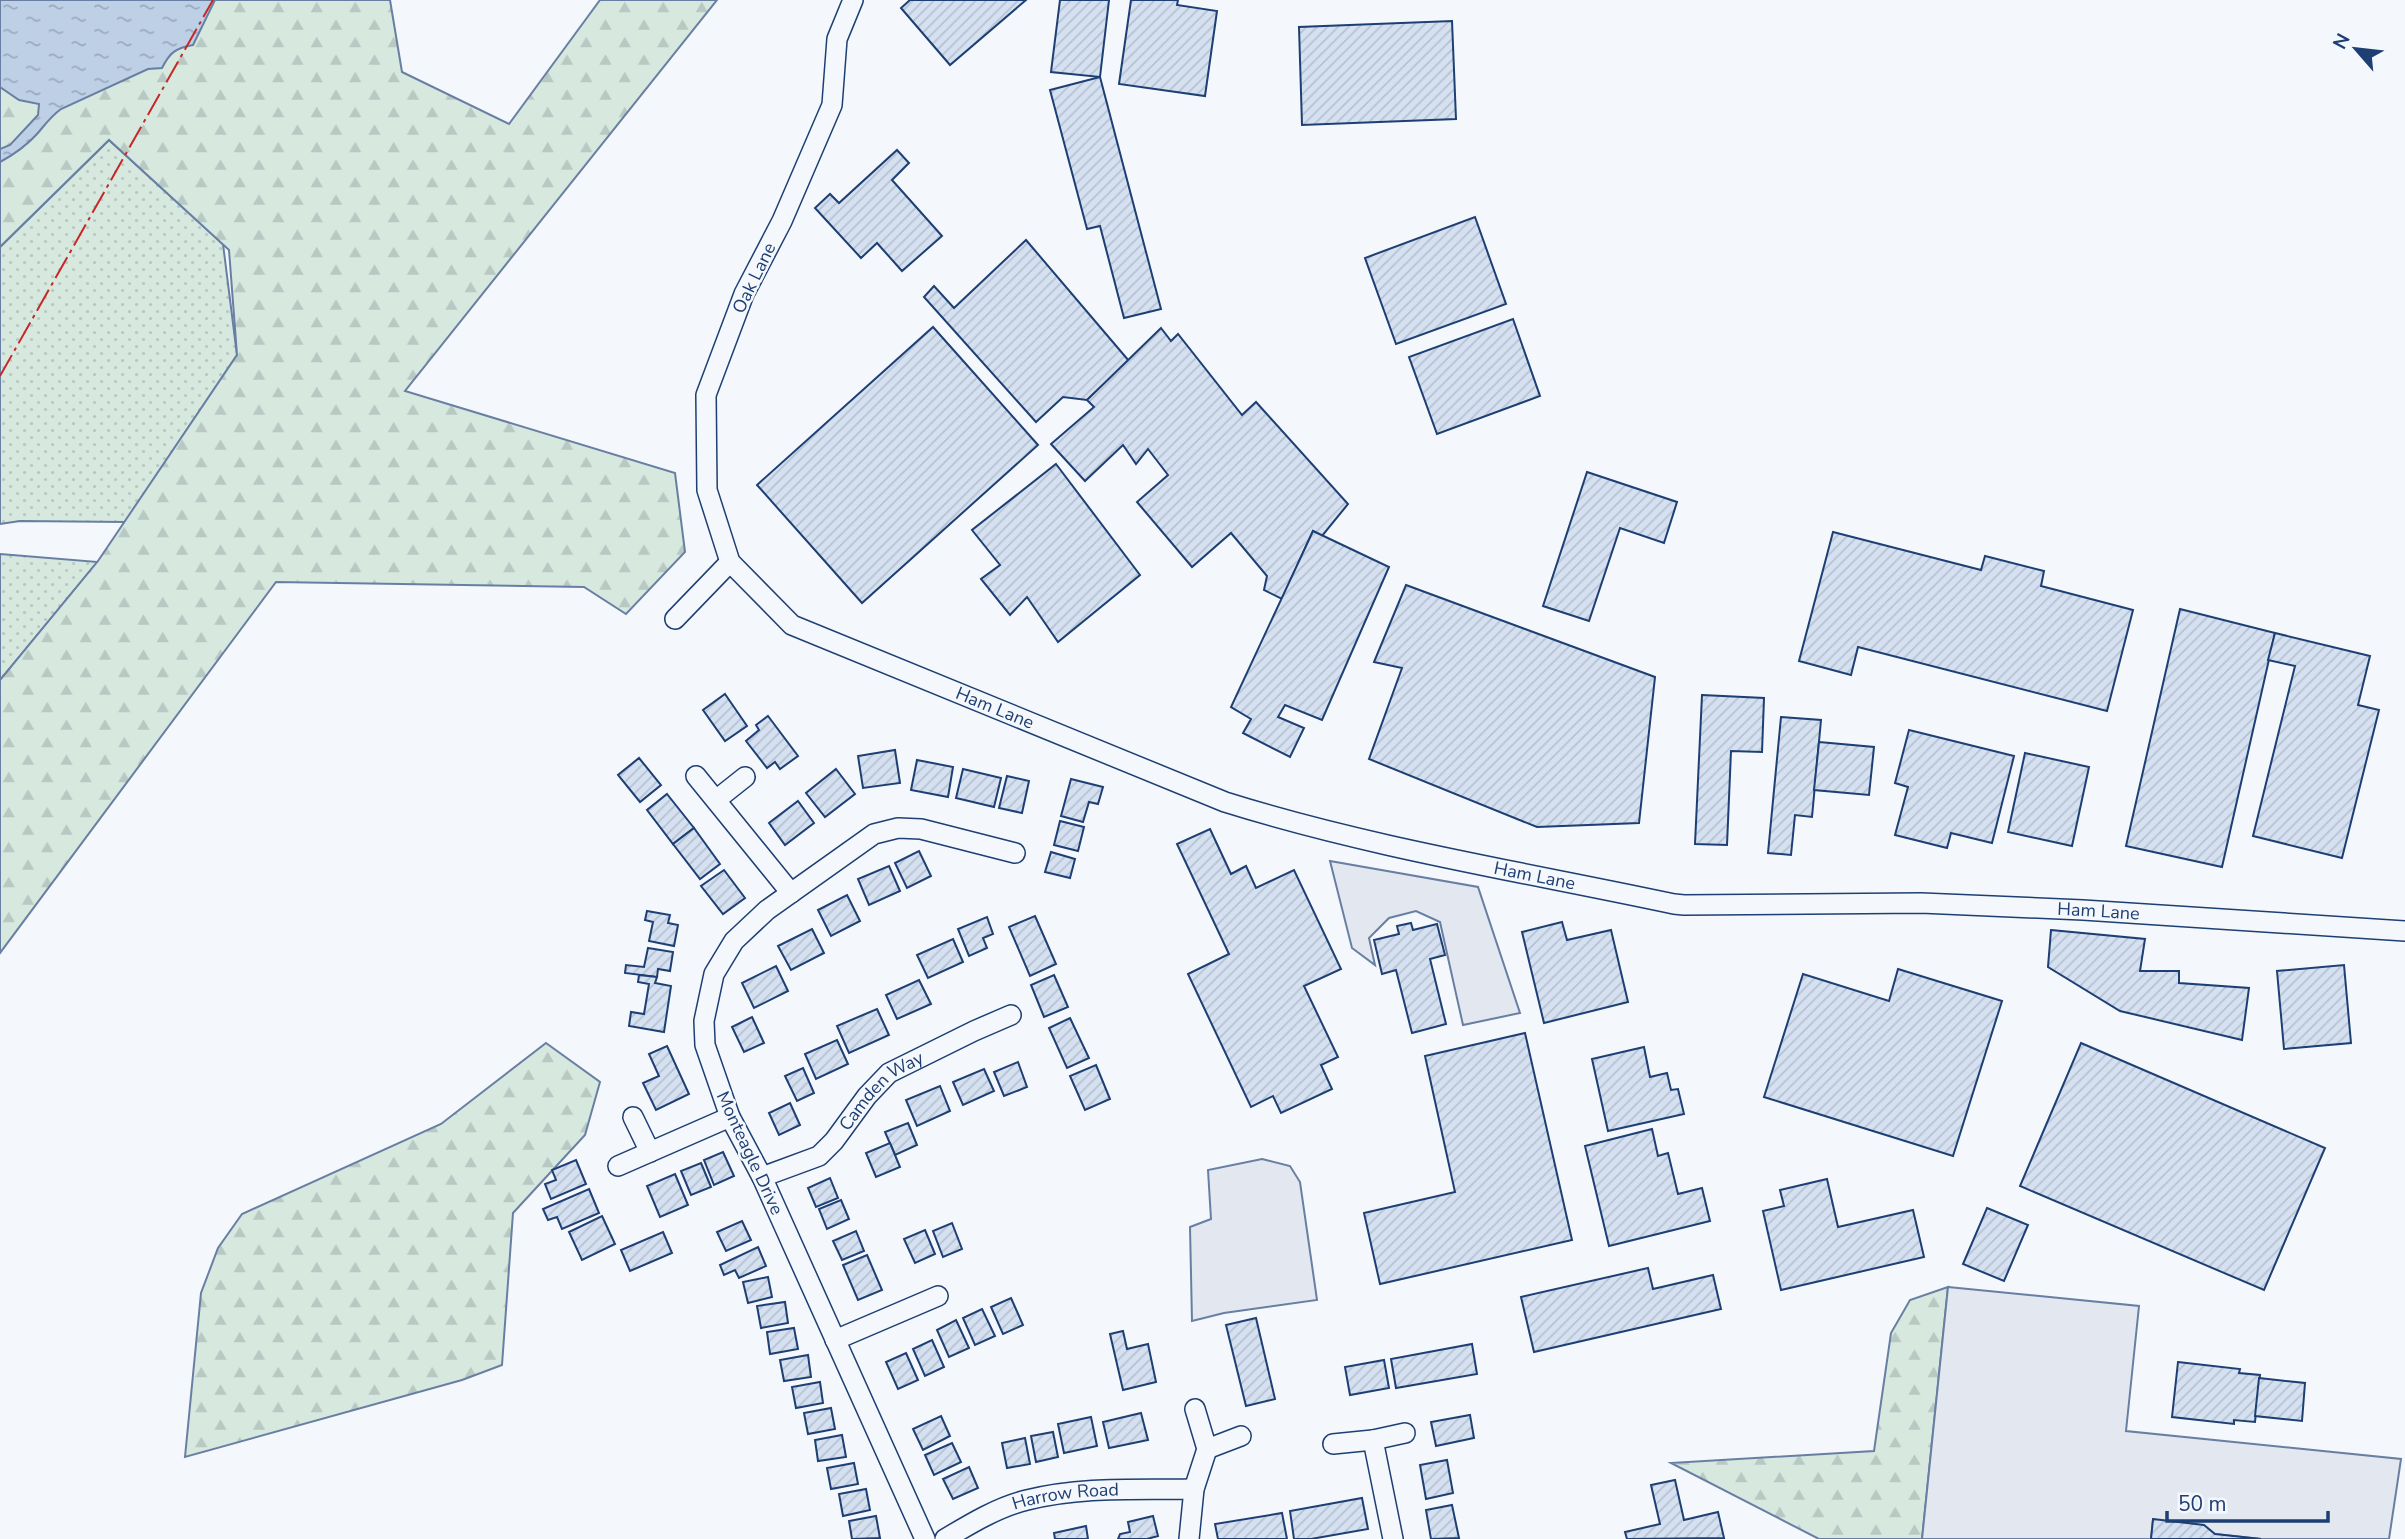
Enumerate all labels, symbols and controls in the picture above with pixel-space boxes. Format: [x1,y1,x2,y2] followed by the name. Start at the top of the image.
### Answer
[2321,14,2391,84] north arrow
[2327,29,2357,54] text: N
[727,239,781,317] street label: Oak Lane
[952,681,1038,735] street label: Ham Lane
[1492,856,1577,896] street label: Ham Lane
[2057,897,2140,926] street label: Ham Lane
[833,1046,928,1136] street label: Camden Way
[711,1087,789,1219] street label: Monteagle Drive
[1009,1477,1119,1516] street label: Harrow Road
[2167,1480,2328,1524] scale bar
[2178,1490,2227,1518] text: 50 m

